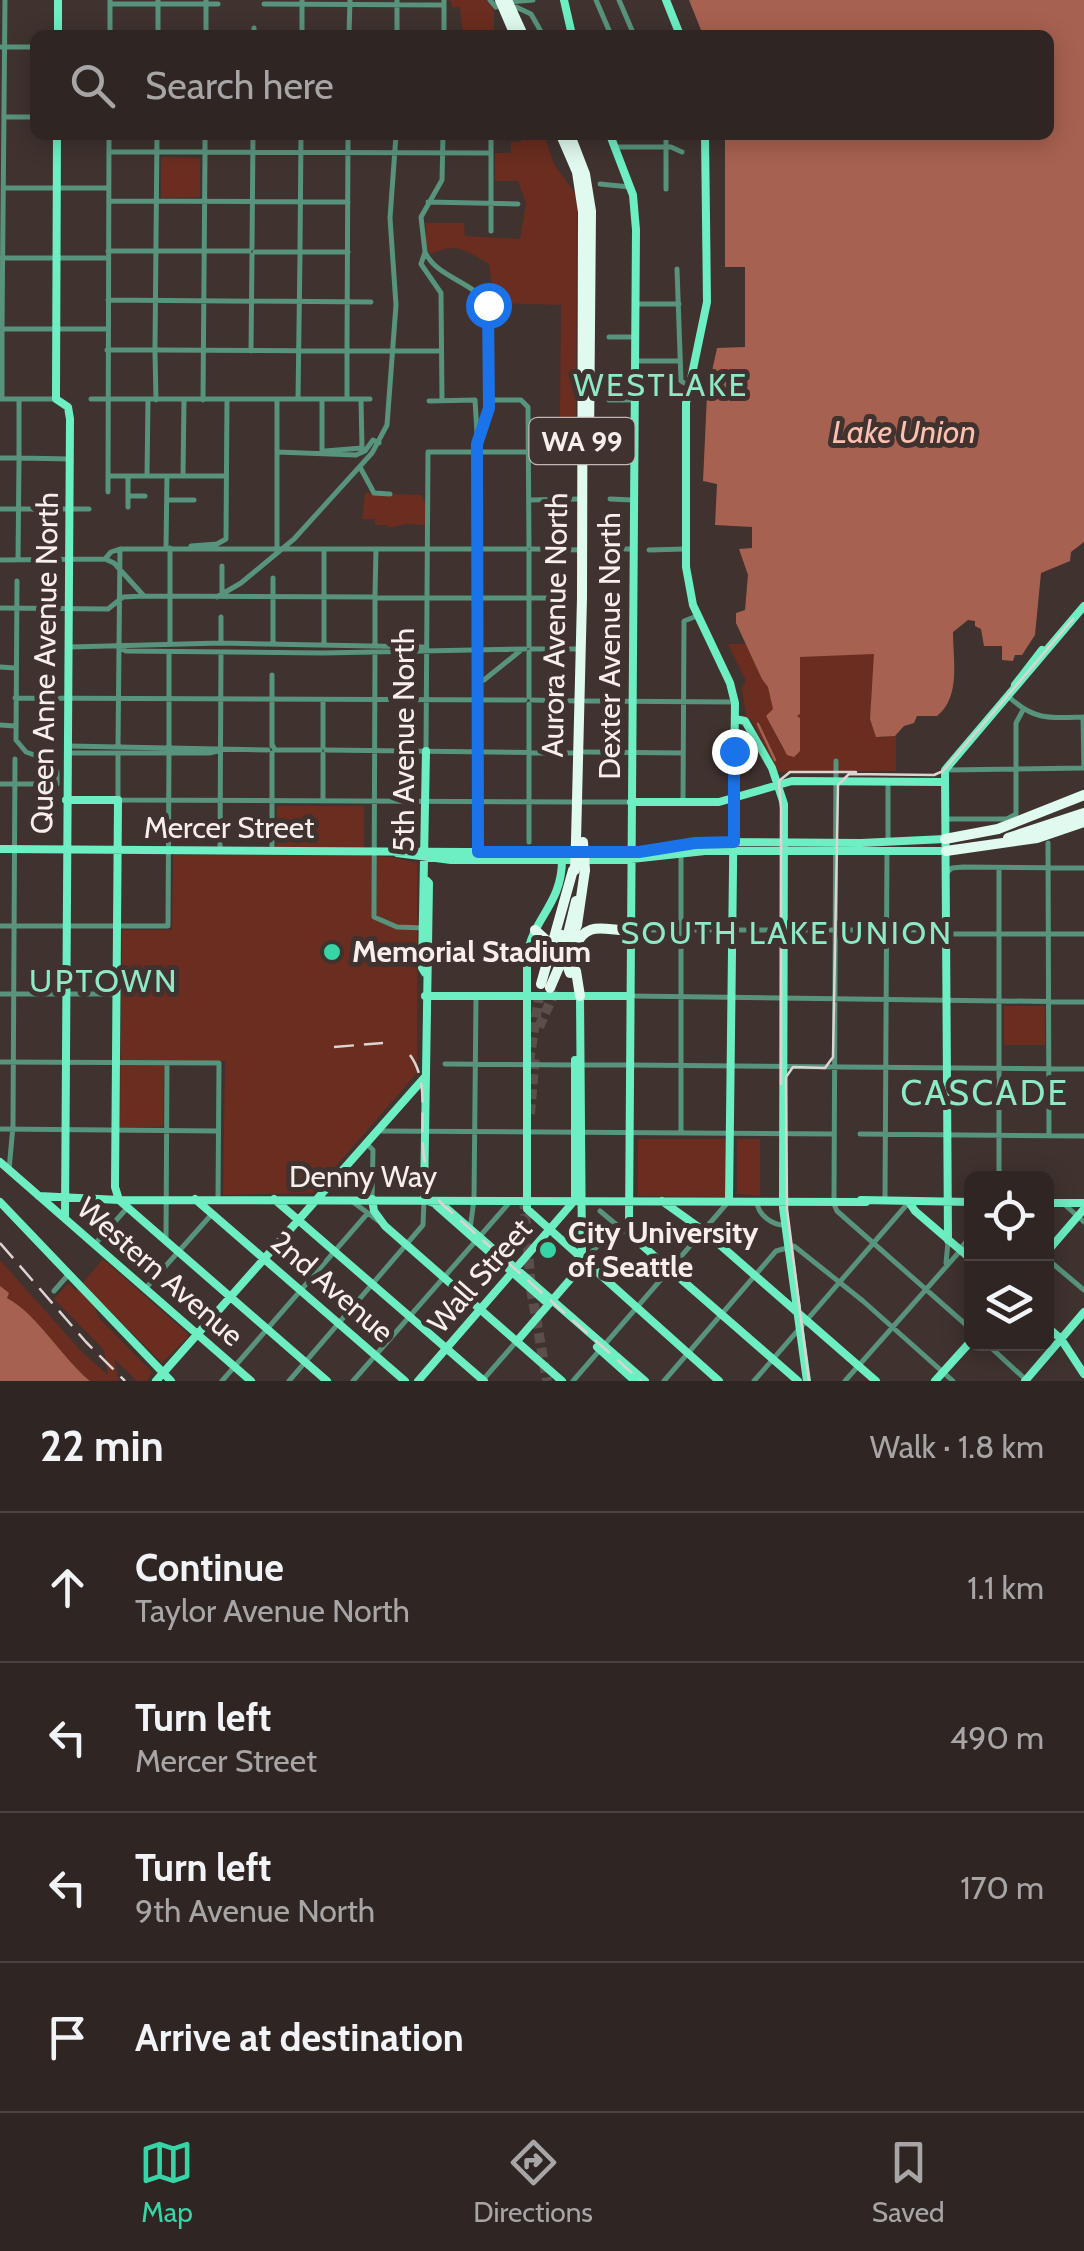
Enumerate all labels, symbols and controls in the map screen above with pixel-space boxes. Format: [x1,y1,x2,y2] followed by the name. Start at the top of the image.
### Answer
[30,30,1054,140] search box
[65,58,120,113] icon: search
[145,62,334,109] text: Search here
[466,283,512,329] route start
[573,365,749,404] district label: WESTLAKE
[832,412,976,451] water label: Lake Union
[530,418,634,464] road number: WA 99
[23,492,66,834] street label: Queen Anne Avenue North
[534,492,575,758] street label: Aurora Avenue North
[591,512,628,780] street label: Dexter Avenue North
[385,628,422,852] street label: 5th Avenue North
[712,729,758,775] route end
[144,809,314,846] street label: Mercer Street
[620,913,954,952] district label: SOUTH LAKE UNION
[352,933,591,970] place label: Memorial Stadium
[321,941,343,963] marker: Memorial Stadium
[29,961,179,1000] district label: UPTOWN
[900,1071,1070,1114] district label: CASCADE
[289,1158,437,1195] street label: Denny Way
[964,1171,1054,1351] map controls
[964,1171,1054,1261] button: locate
[70,1189,251,1354] street label: Western Avenue
[420,1211,539,1340] street label: Wall Street
[568,1214,759,1285] place label: City University of Seattle
[263,1223,401,1350] street label: 2nd Avenue
[537,1239,559,1261] marker: City University of Seattle
[964,1261,1054,1351] button: layers
[40,1420,164,1472] text: 22 min
[870,1427,1044,1466] text: Walk · 1.8 km
[135,1544,284,1591] text: Continue
[40,1560,95,1615] icon: ahead
[967,1568,1044,1607] text: 1.1 km
[135,1591,410,1630] text: Taylor Avenue North
[135,1694,271,1741] text: Turn left
[40,1710,95,1765] icon: left
[950,1718,1044,1757] text: 490 m
[135,1741,317,1780] text: Mercer Street
[135,1844,271,1891] text: Turn left
[40,1860,95,1915] icon: left
[960,1868,1044,1907] text: 170 m
[135,1891,375,1930] text: 9th Avenue North
[40,2010,95,2065] icon: arrive
[135,2014,464,2061] text: Arrive at destination
[139,2135,194,2229] tab: Map
[473,2135,593,2229] tab: Directions
[872,2135,945,2229] tab: Saved

